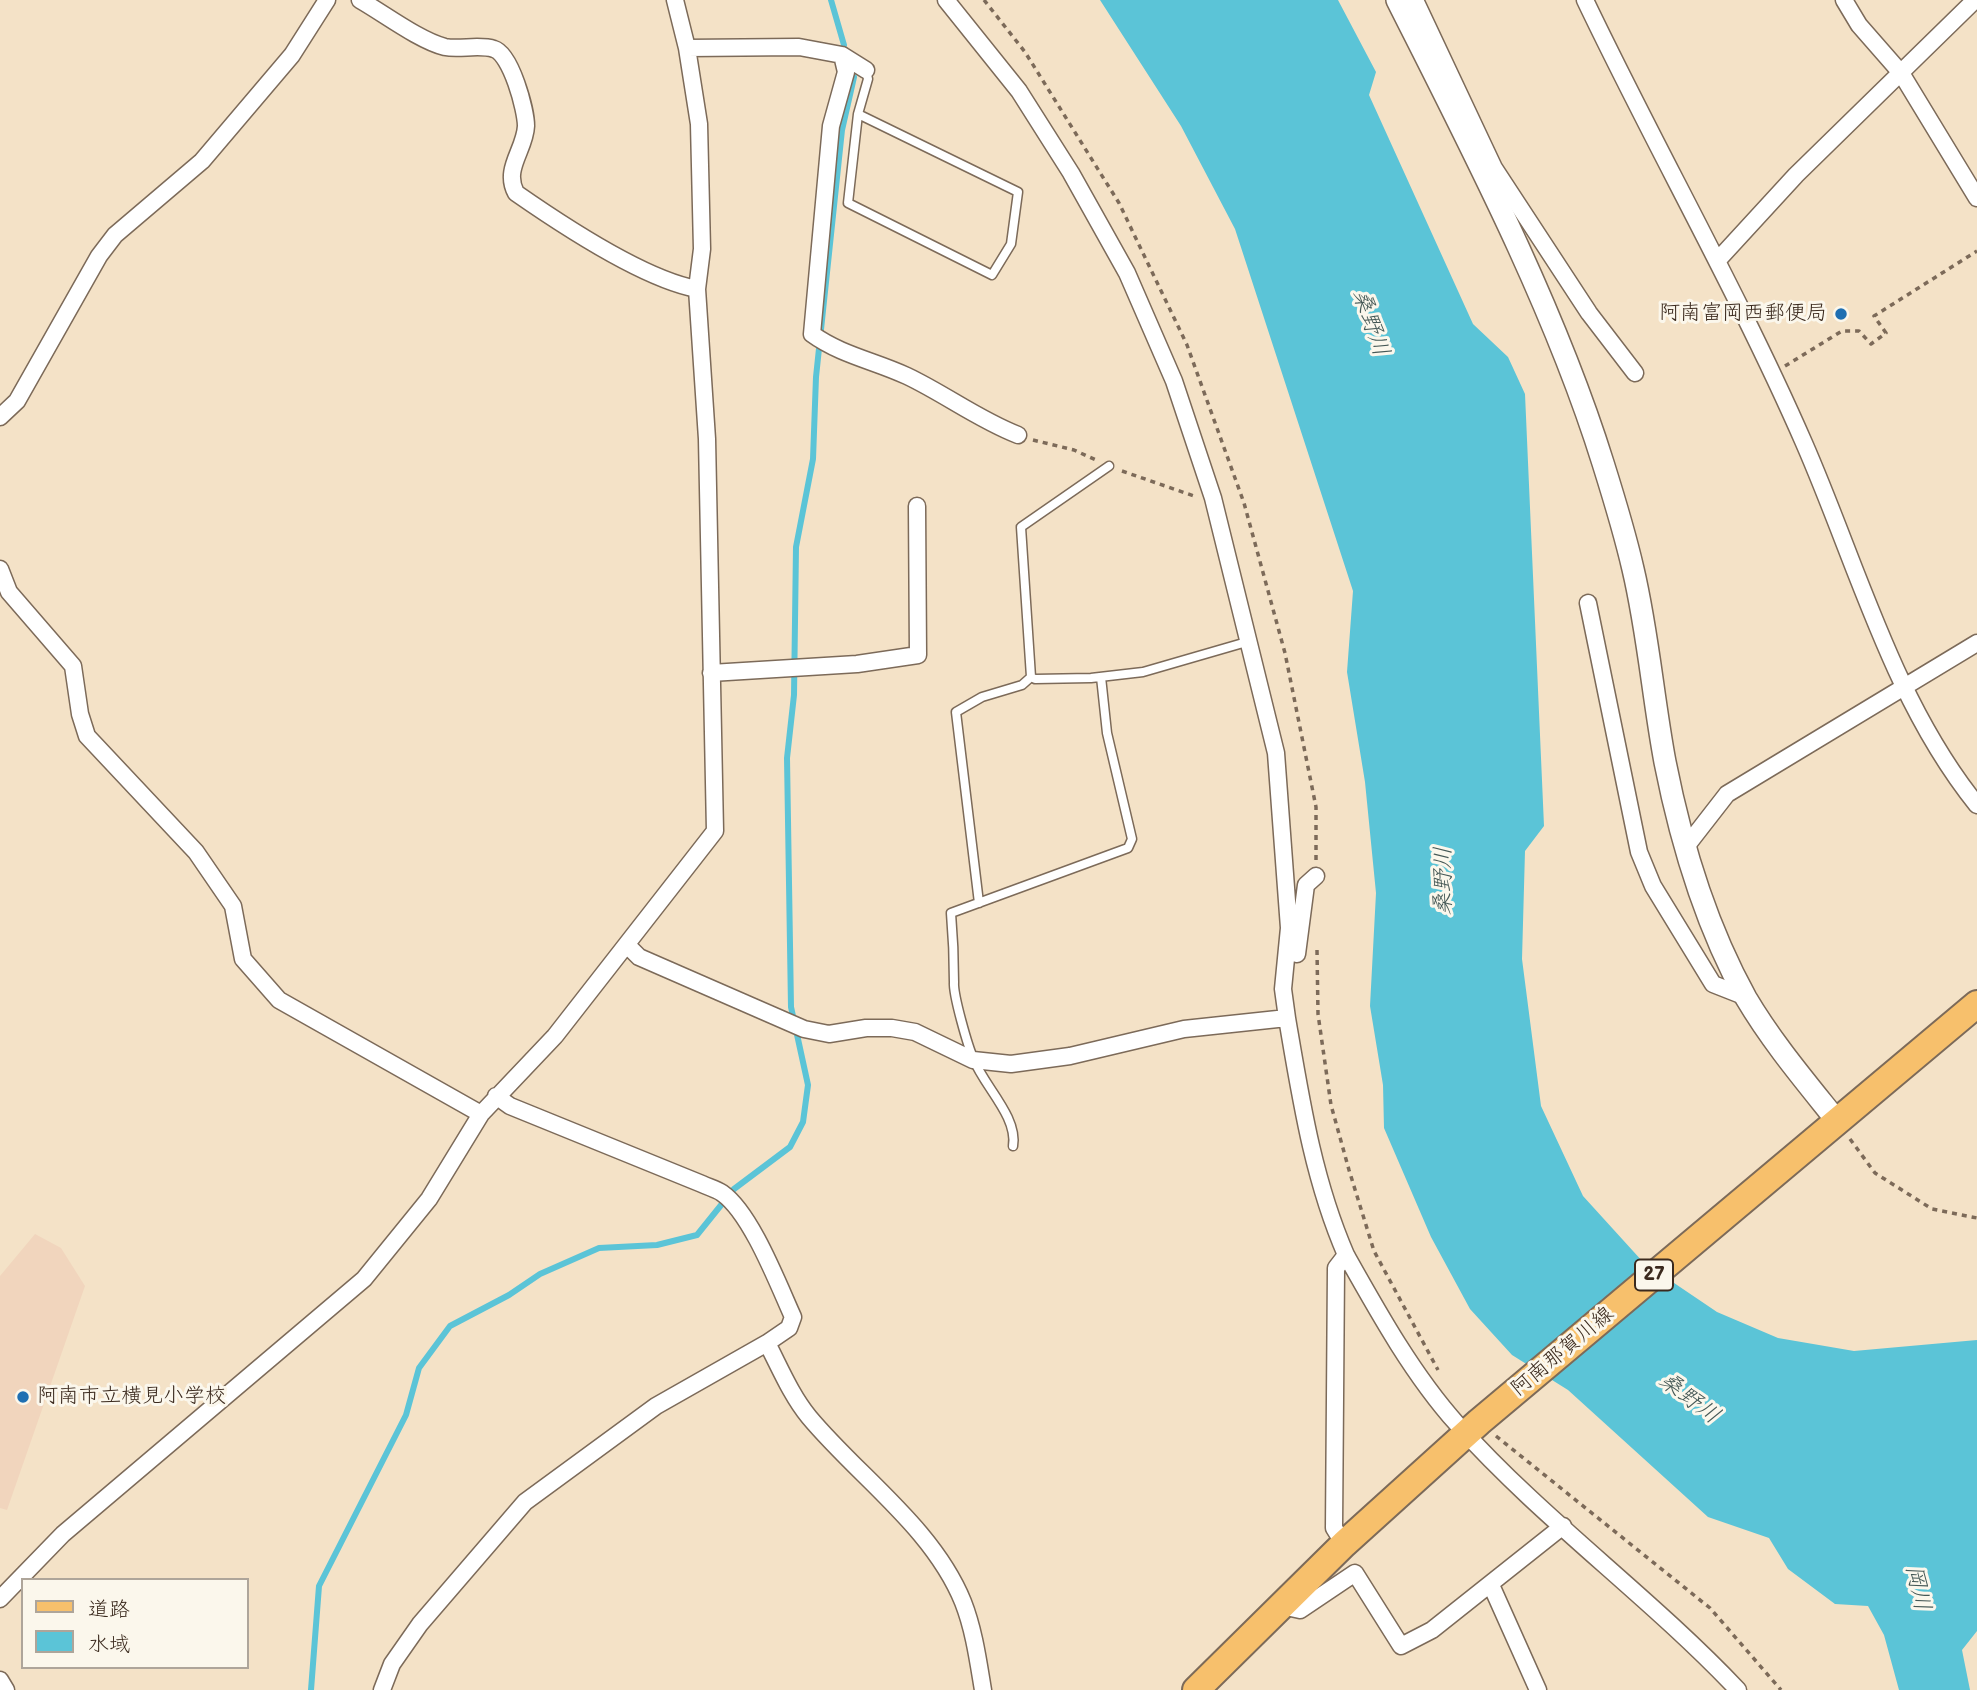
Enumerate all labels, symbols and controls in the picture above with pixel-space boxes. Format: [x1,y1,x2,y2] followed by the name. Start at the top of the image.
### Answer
[1346,286,1394,360] water label: 桑野川
[1659,301,1827,327] place label: 阿南富岡西郵便局
[1833,306,1849,322] marker: 阿南富岡西郵便局
[1430,847,1458,915] water label: 桑野川
[1635,1260,1673,1290] road number: 27
[1507,1302,1619,1402] street label: 阿南那賀川線
[1653,1367,1725,1431] water label: 桑野川
[37,1384,226,1410] place label: 阿南市立横見小学校
[15,1389,31,1405] marker: 阿南市立横見小学校
[1899,1563,1935,1613] water label: 岡川
[21,1578,248,1669] legend
[88,1597,130,1622] text: 道路
[88,1632,130,1657] text: 水域

